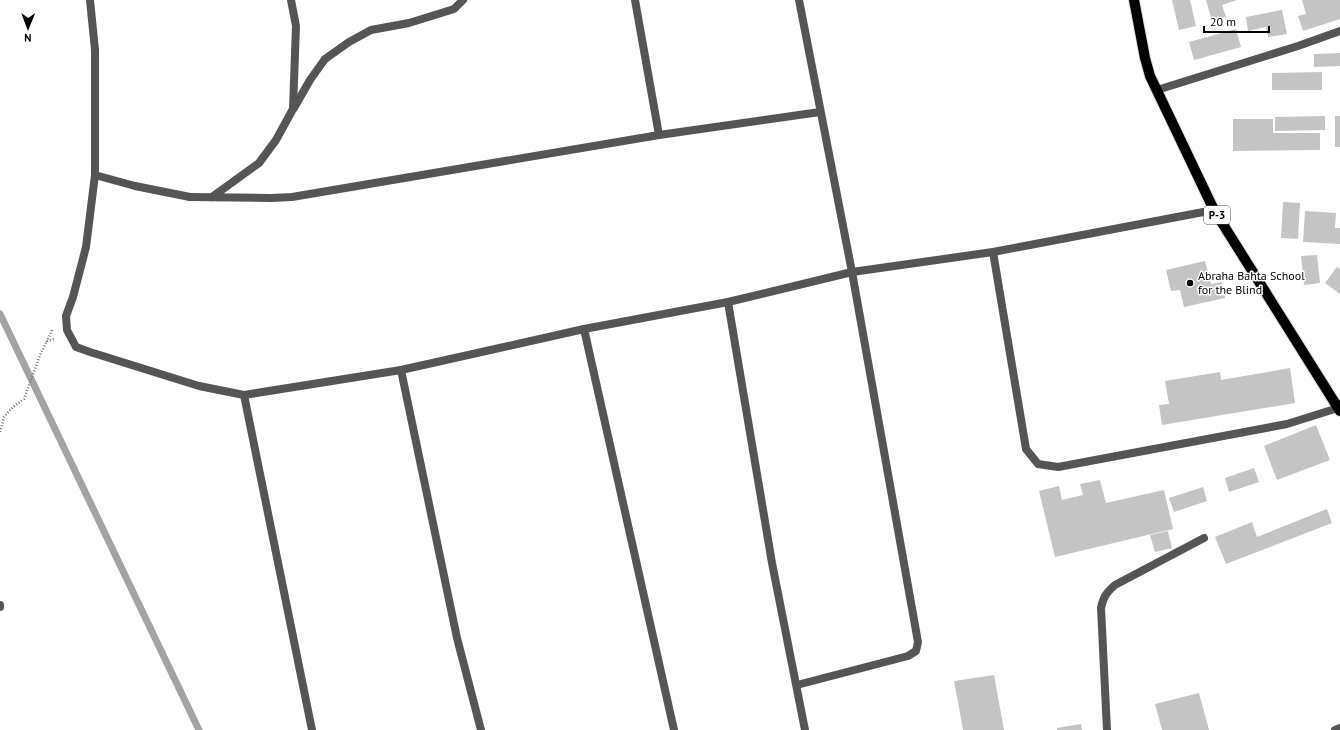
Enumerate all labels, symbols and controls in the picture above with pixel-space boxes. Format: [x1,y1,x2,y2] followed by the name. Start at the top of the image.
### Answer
[8,8,48,48] north arrow
[1204,8,1269,34] scale bar
[1210,14,1236,29] text: 20 m
[24,31,32,45] text: N
[1204,206,1230,224] road number: P-3
[1198,268,1305,297] place label: Abraha Bahta School for the Blind
[1185,278,1195,288] marker: Abraha Bahta School for the Blind

